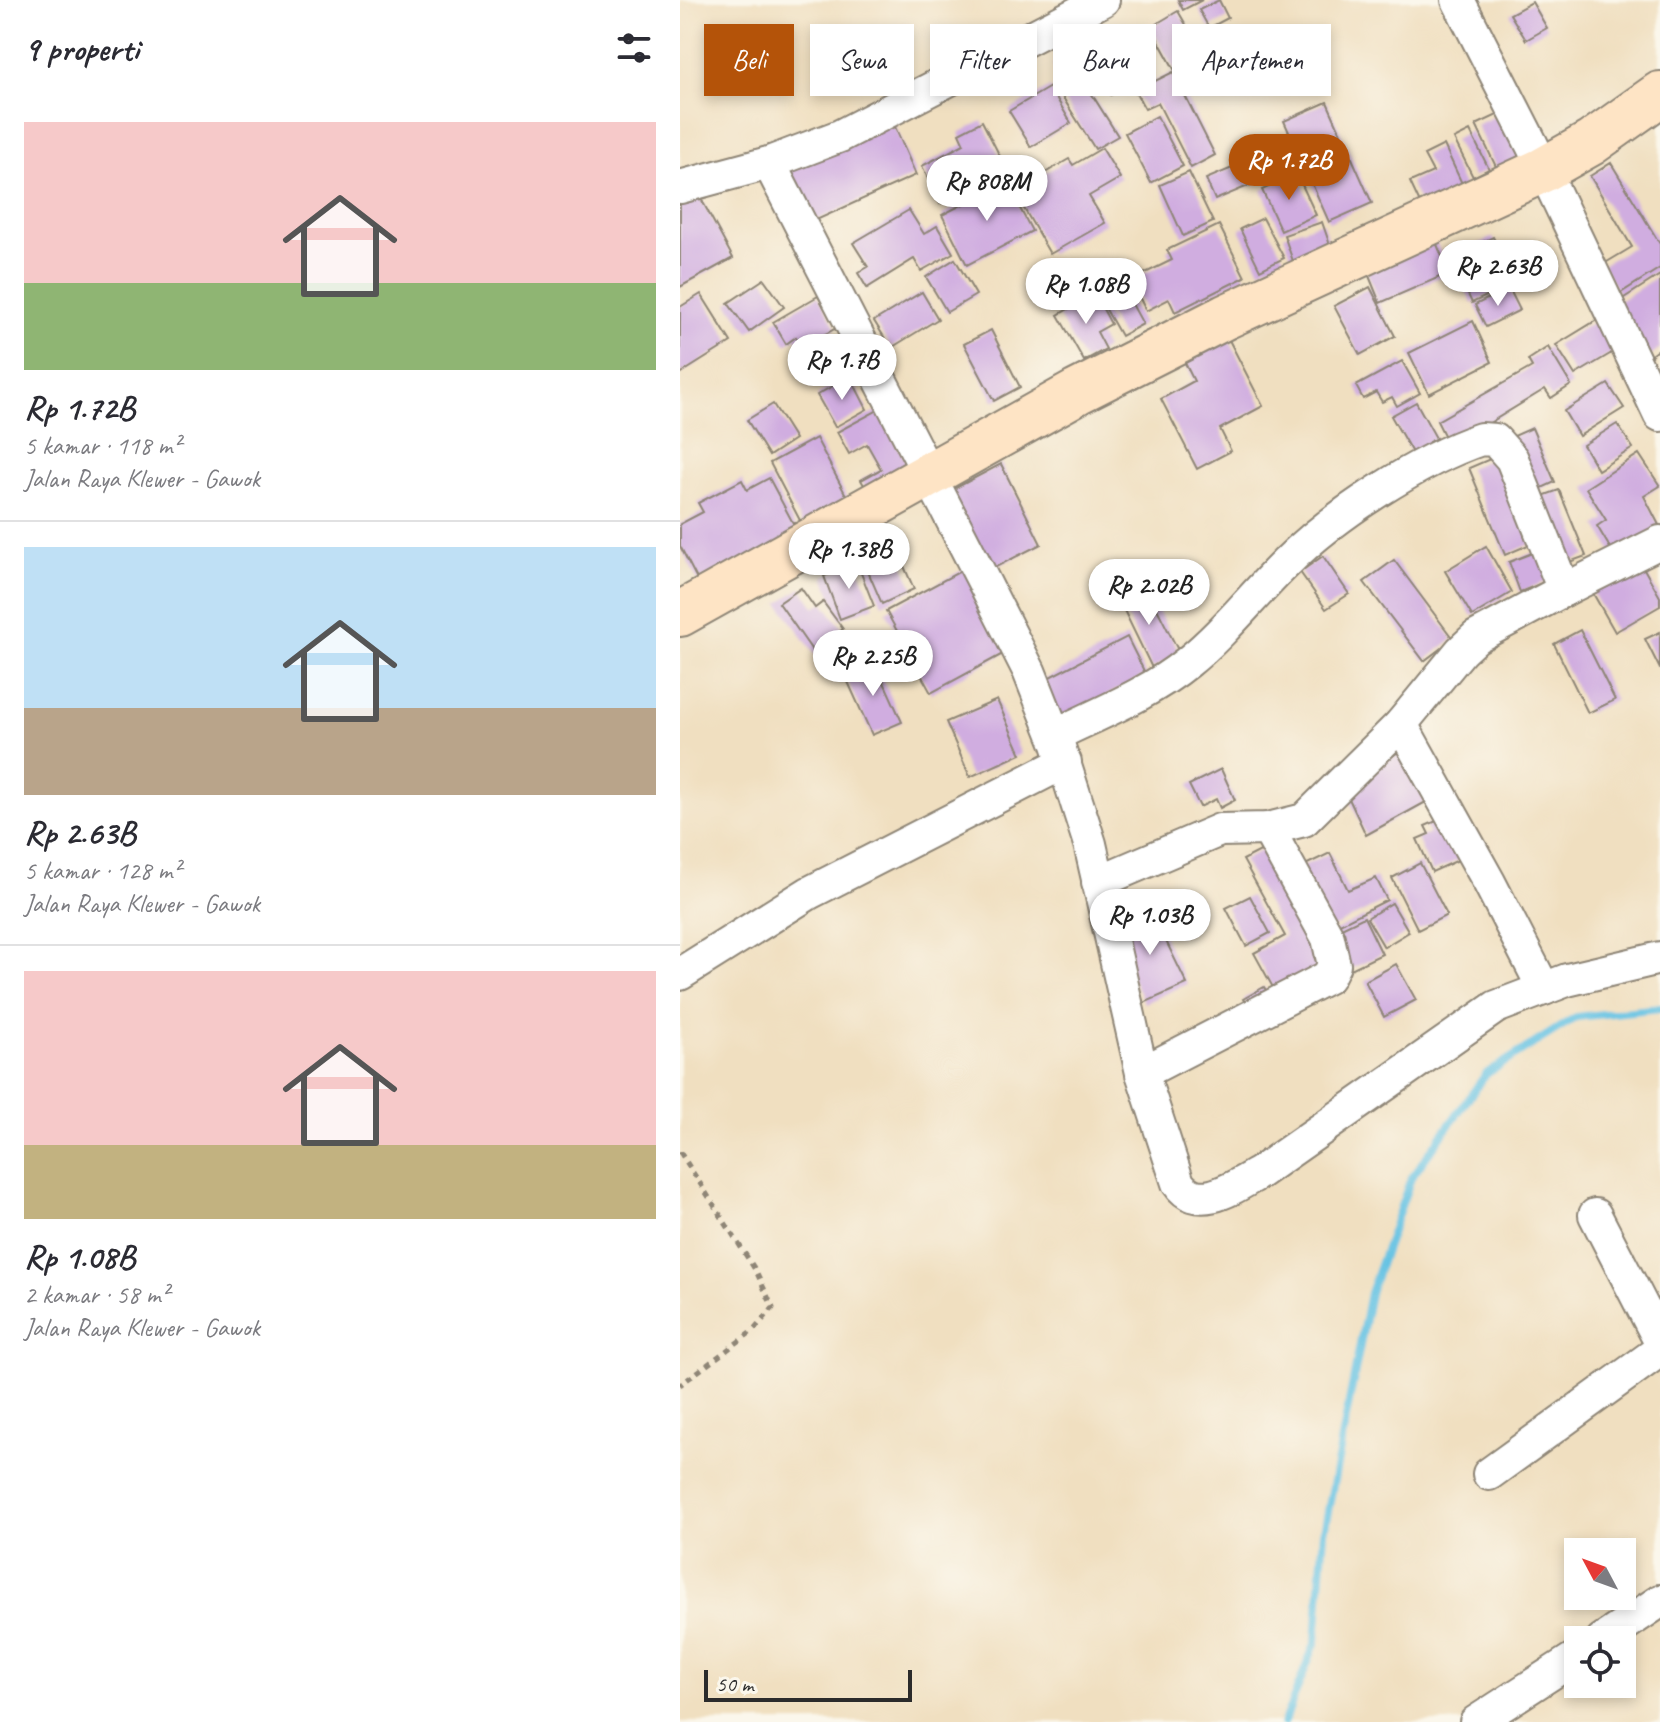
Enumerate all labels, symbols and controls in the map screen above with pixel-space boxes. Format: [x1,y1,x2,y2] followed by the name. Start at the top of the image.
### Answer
[704,24,794,96] chip: Beli
[810,24,914,96] chip: Sewa
[930,24,1037,96] chip: Filter
[1053,24,1156,96] chip: Baru
[1172,24,1331,96] chip: Apartemen
[612,26,656,70] icon: filters
[24,27,139,70] text: 9 properti
[1206,134,1372,202] pin: Rp 1.72B
[1247,143,1331,176] text: Rp 1.72B
[913,155,1061,223] pin: Rp 808M
[945,164,1029,197] text: Rp 808M
[268,174,412,318] icon: home
[1415,240,1581,308] pin: Rp 2.63B
[1455,249,1541,282] text: Rp 2.63B
[1003,258,1169,326] pin: Rp 1.08B
[1044,267,1128,300] text: Rp 1.08B
[768,334,916,402] pin: Rp 1.7B
[806,343,878,376] text: Rp 1.7B
[24,386,135,429] text: Rp 1.72B
[24,429,180,462] text: 5 kamar · 118 m²
[24,462,260,495] text: Jalan Raya Klewer - Gawok
[766,523,932,591] pin: Rp 1.38B
[807,532,891,565] text: Rp 1.38B
[1066,559,1232,627] pin: Rp 2.02B
[1107,568,1191,601] text: Rp 2.02B
[268,599,412,743] icon: home
[790,630,956,698] pin: Rp 2.25B
[831,639,915,672] text: Rp 2.25B
[24,811,135,854] text: Rp 2.63B
[24,854,180,887] text: 5 kamar · 128 m²
[24,887,260,920] text: Jalan Raya Klewer - Gawok
[1067,889,1233,957] pin: Rp 1.03B
[1108,898,1192,931] text: Rp 1.03B
[268,1023,412,1167] icon: home
[24,1235,135,1278] text: Rp 1.08B
[24,1278,169,1311] text: 2 kamar · 58 m²
[24,1311,260,1344] text: Jalan Raya Klewer - Gawok
[1564,1538,1636,1610] north arrow
[1564,1538,1636,1698] map controls
[1564,1626,1636,1698] button: locate
[704,1666,912,1702] scale bar
[716,1670,753,1698] text: 50 m

